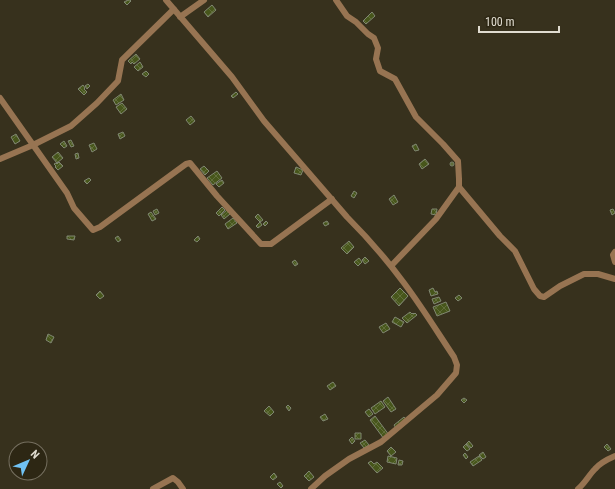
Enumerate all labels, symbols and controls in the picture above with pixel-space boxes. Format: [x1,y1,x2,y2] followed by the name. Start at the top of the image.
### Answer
[479,8,559,34] scale bar
[485,15,515,29] text: 100 m
[8,441,48,481] north arrow
[28,447,42,462] text: N

